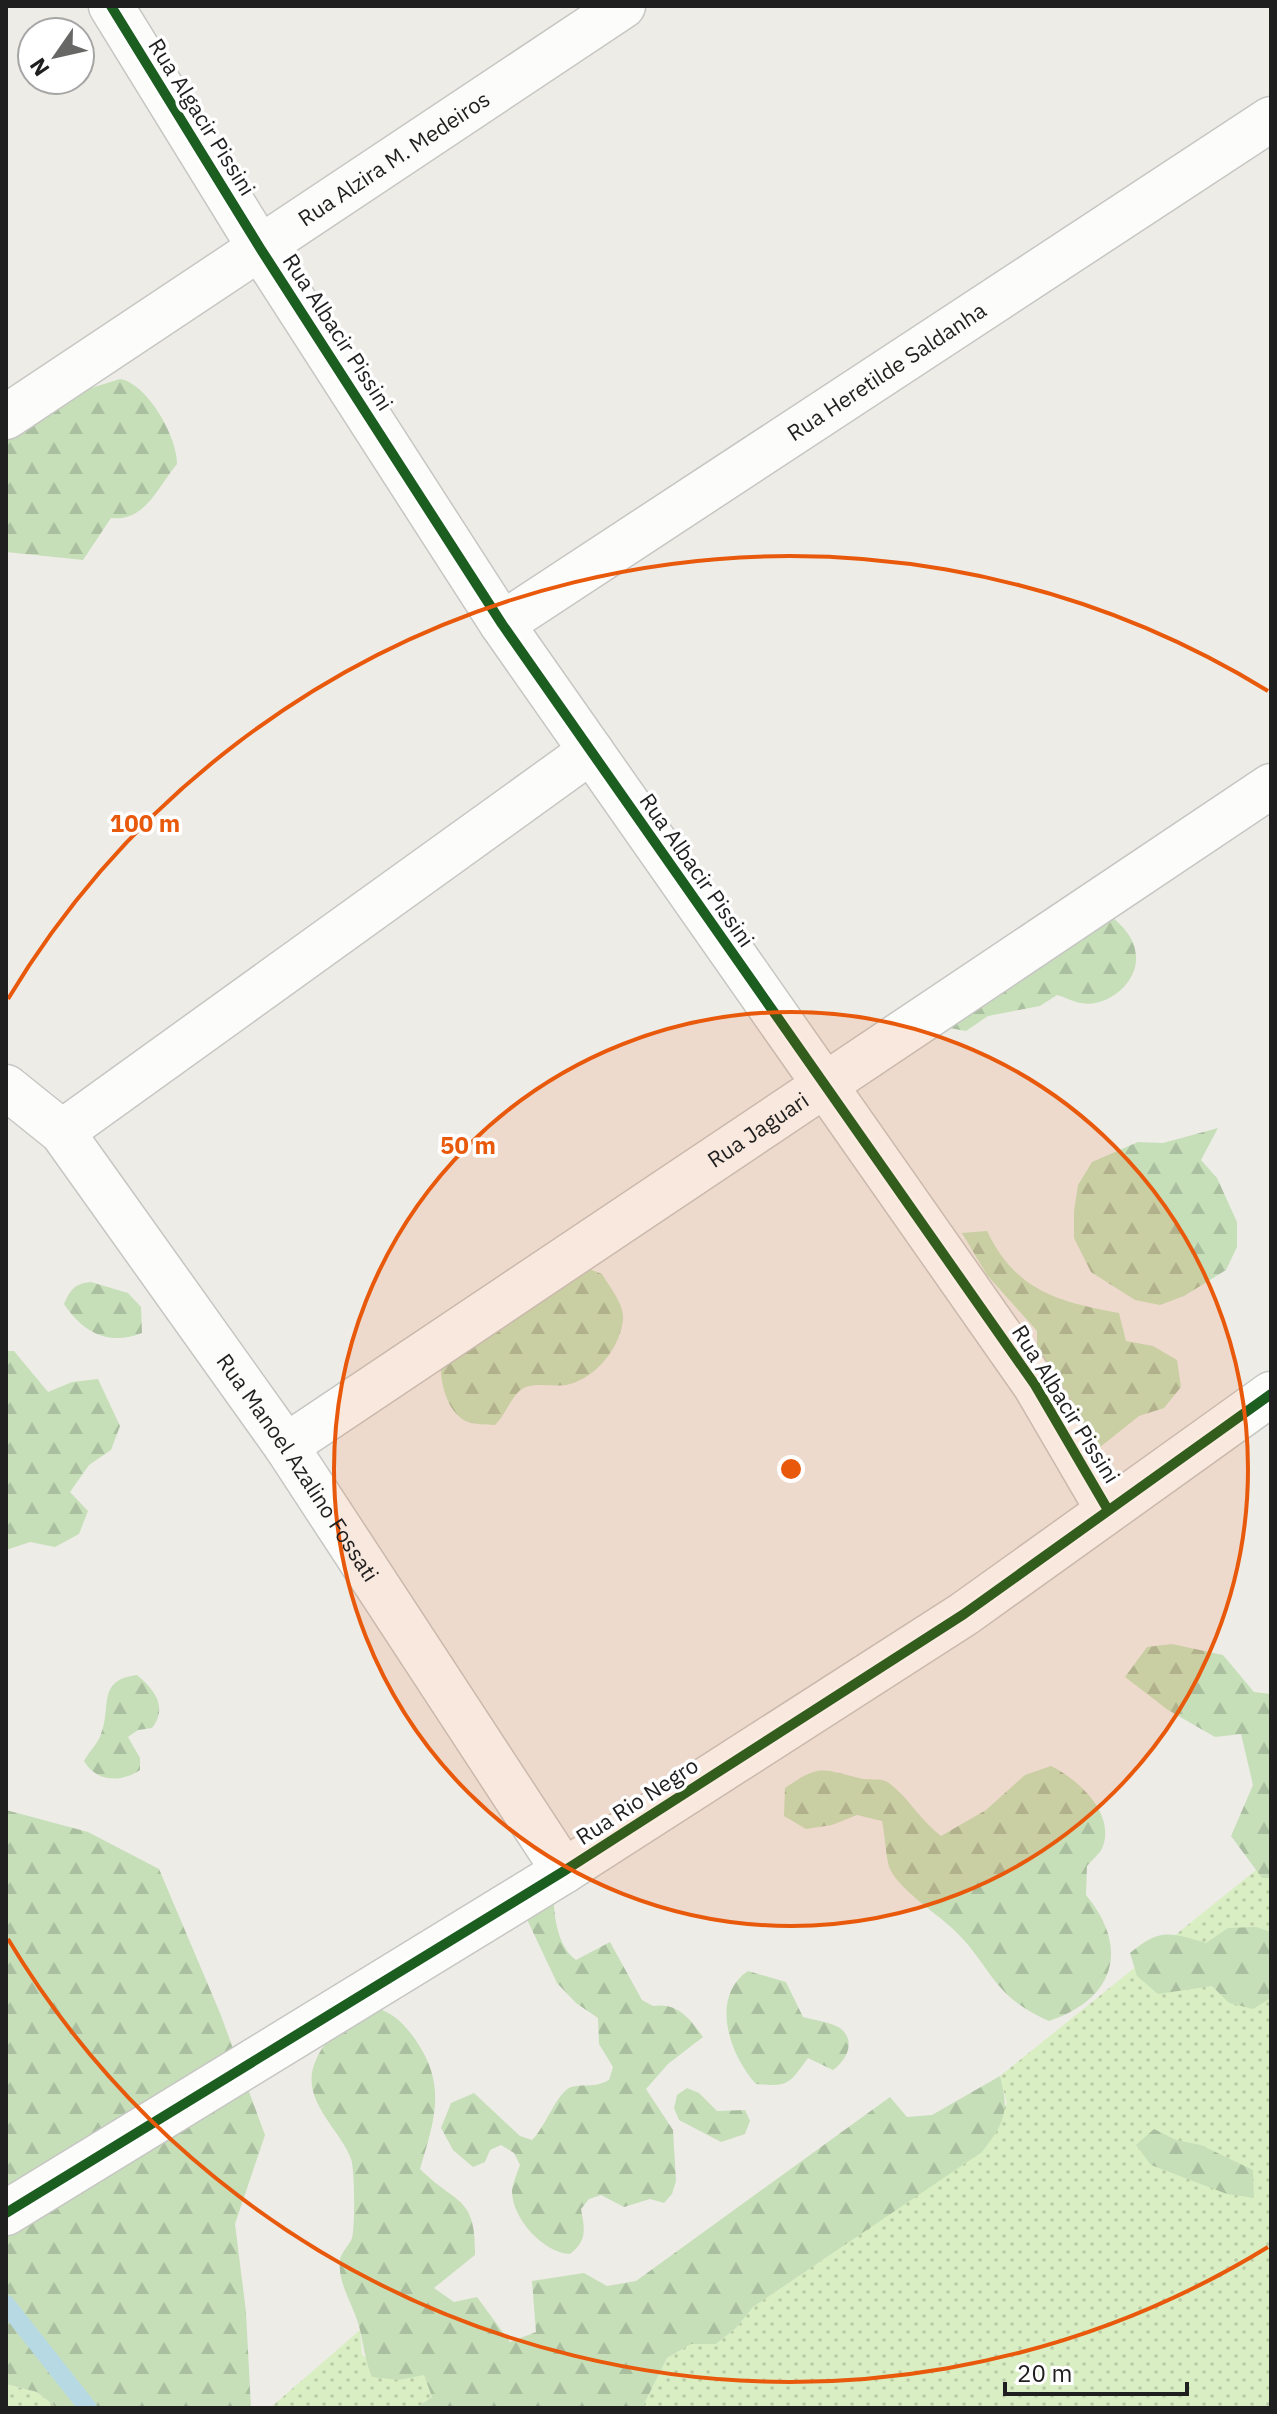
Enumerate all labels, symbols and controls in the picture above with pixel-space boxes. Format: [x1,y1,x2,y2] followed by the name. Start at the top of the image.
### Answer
[16,16,96,96] north arrow
[142,33,263,201] street label: Rua Algacir Pissini
[23,53,55,82] text: N
[292,84,495,233] street label: Rua Alzira M. Medeiros
[277,248,400,416] street label: Rua Albacir Pissini
[781,295,991,447] street label: Rua Heretilde Saldanha
[633,787,761,952] street label: Rua Albacir Pissini
[110,807,180,839] text: 100 m
[701,1085,814,1174] street label: Rua Jaguari
[440,1129,496,1161] text: 50 m
[1006,1319,1127,1488] street label: Rua Albacir Pissini
[211,1348,386,1587] street label: Rua Manoel Azalino Fossati
[777,1455,805,1483] centre of rings
[570,1750,703,1851] street label: Rua Rio Negro
[1005,2346,1187,2396] scale bar
[1017,2357,1072,2389] text: 20 m

